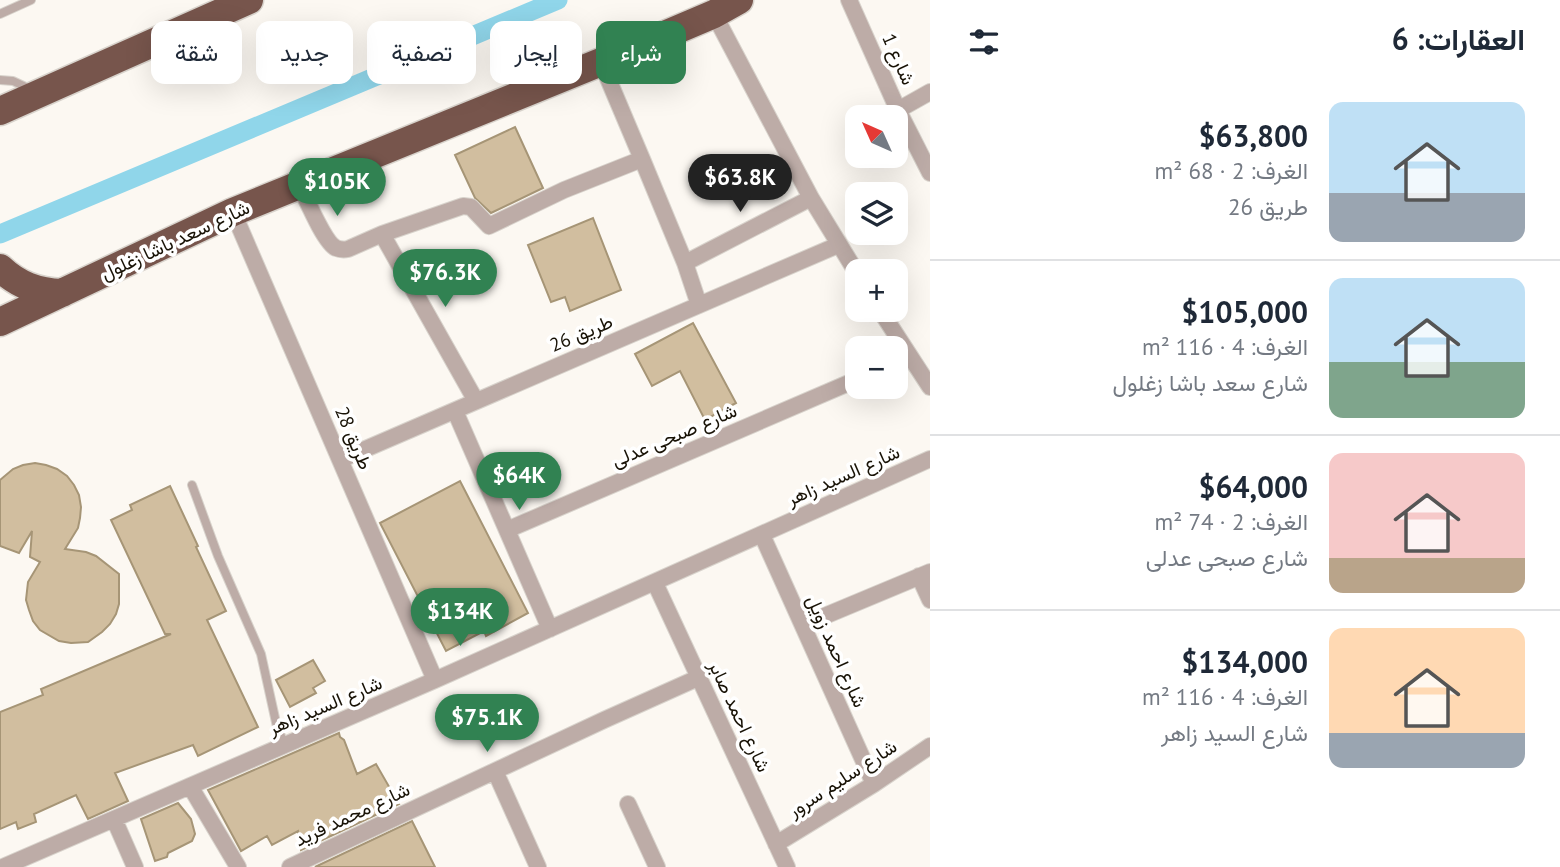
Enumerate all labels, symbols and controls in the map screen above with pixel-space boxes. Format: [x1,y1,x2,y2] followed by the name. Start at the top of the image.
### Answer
[1392,19,1525,58] text: العقارات: 6
[151,21,242,84] chip: شقة
[256,21,353,84] chip: جديد
[367,21,476,84] chip: تصفية
[490,21,582,84] chip: إيجار
[596,21,686,84] chip: شراء
[965,23,1003,61] icon: filters
[876,30,921,89] street label: شارع 1
[845,105,908,168] north arrow
[845,105,908,399] map controls
[1198,116,1308,155] text: $63,800
[1385,130,1469,214] icon: home
[683,154,797,214] pin: $63.8K
[1154,156,1308,185] text: الغرف: 2 · 68 m²
[288,158,386,218] pin: $105K
[704,162,776,191] text: $63.8K
[304,166,370,195] text: $105K
[845,182,908,245] button: layers
[1228,192,1308,221] text: طريق 26
[97,195,254,286] street label: شارع سعد باشا زغلول
[388,250,502,309] pin: $76.3K
[409,257,481,286] text: $76.3K
[845,259,908,322] button: +
[1181,292,1308,331] text: $105,000
[1385,306,1469,390] icon: home
[546,309,616,357] street label: طريق 26
[1142,332,1308,361] text: الغرف: 4 · 116 m²
[845,336,908,399] button: −
[1113,368,1308,397] text: شارع سعد باشا زغلول
[608,398,741,473] street label: شارع صبحى عدلى
[330,403,378,473] street label: طريق 28
[782,439,904,512] street label: شارع السيد زاهر
[478,452,560,512] pin: $64K
[492,460,546,489] text: $64K
[1198,467,1308,506] text: $64,000
[1385,481,1469,565] icon: home
[1154,507,1308,536] text: الغرف: 2 · 74 m²
[1146,543,1308,572] text: شارع صبحى عدلى
[411,588,509,648] pin: $134K
[801,591,872,711] street label: شارع احمد زويل
[427,596,493,625] text: $134K
[1181,642,1308,681] text: $134,000
[702,656,776,776] street label: شارع احمد صابر
[1385,656,1469,740] icon: home
[263,670,386,741] street label: شارع السيد زاهر
[1142,682,1308,711] text: الغرف: 4 · 116 m²
[430,694,544,754] pin: $75.1K
[451,702,523,731] text: $75.1K
[1161,718,1308,747] text: شارع السيد زاهر
[782,734,902,824] street label: شارع سليم سرور
[291,777,414,852] street label: شارع محمد فريد

